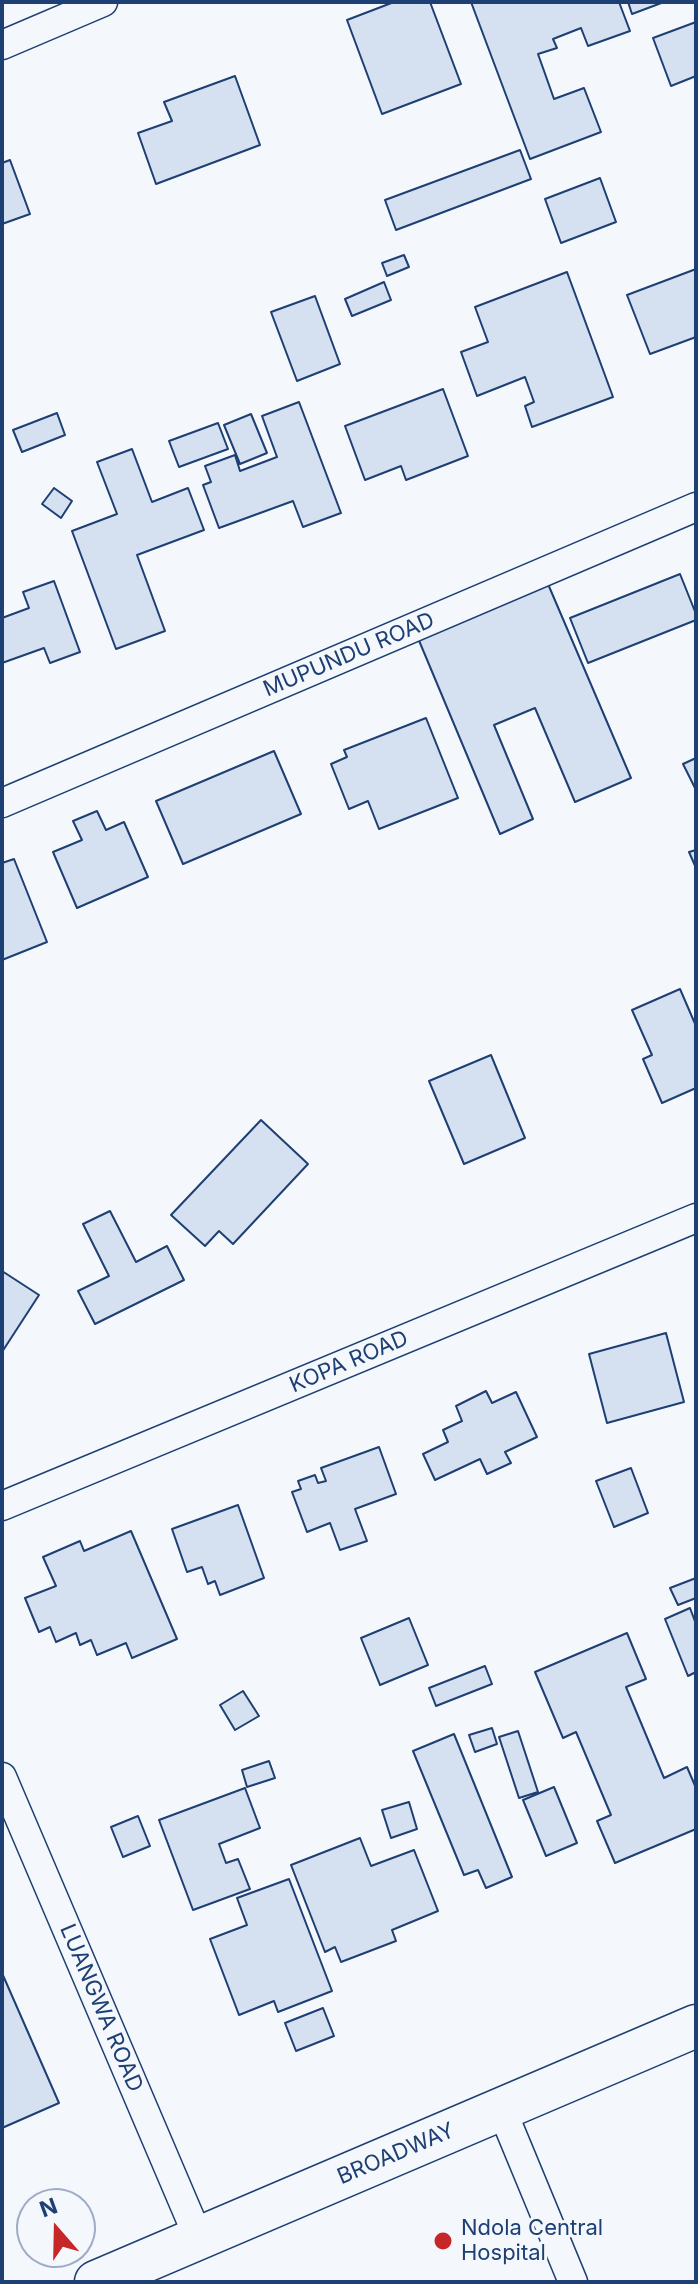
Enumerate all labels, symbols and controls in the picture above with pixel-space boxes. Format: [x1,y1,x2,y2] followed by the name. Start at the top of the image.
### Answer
[260,607,438,703] street label: MUPUNDU ROAD
[286,1325,412,1399] street label: KOPA ROAD
[54,1920,148,2096] street label: LUANGWA ROAD
[333,2118,459,2190] street label: BROADWAY
[16,2188,96,2268] north arrow
[36,2192,61,2222] text: N
[461,2215,603,2266] place label: Ndola Central Hospital
[432,2230,454,2252] marker: Ndola Central Hospital

